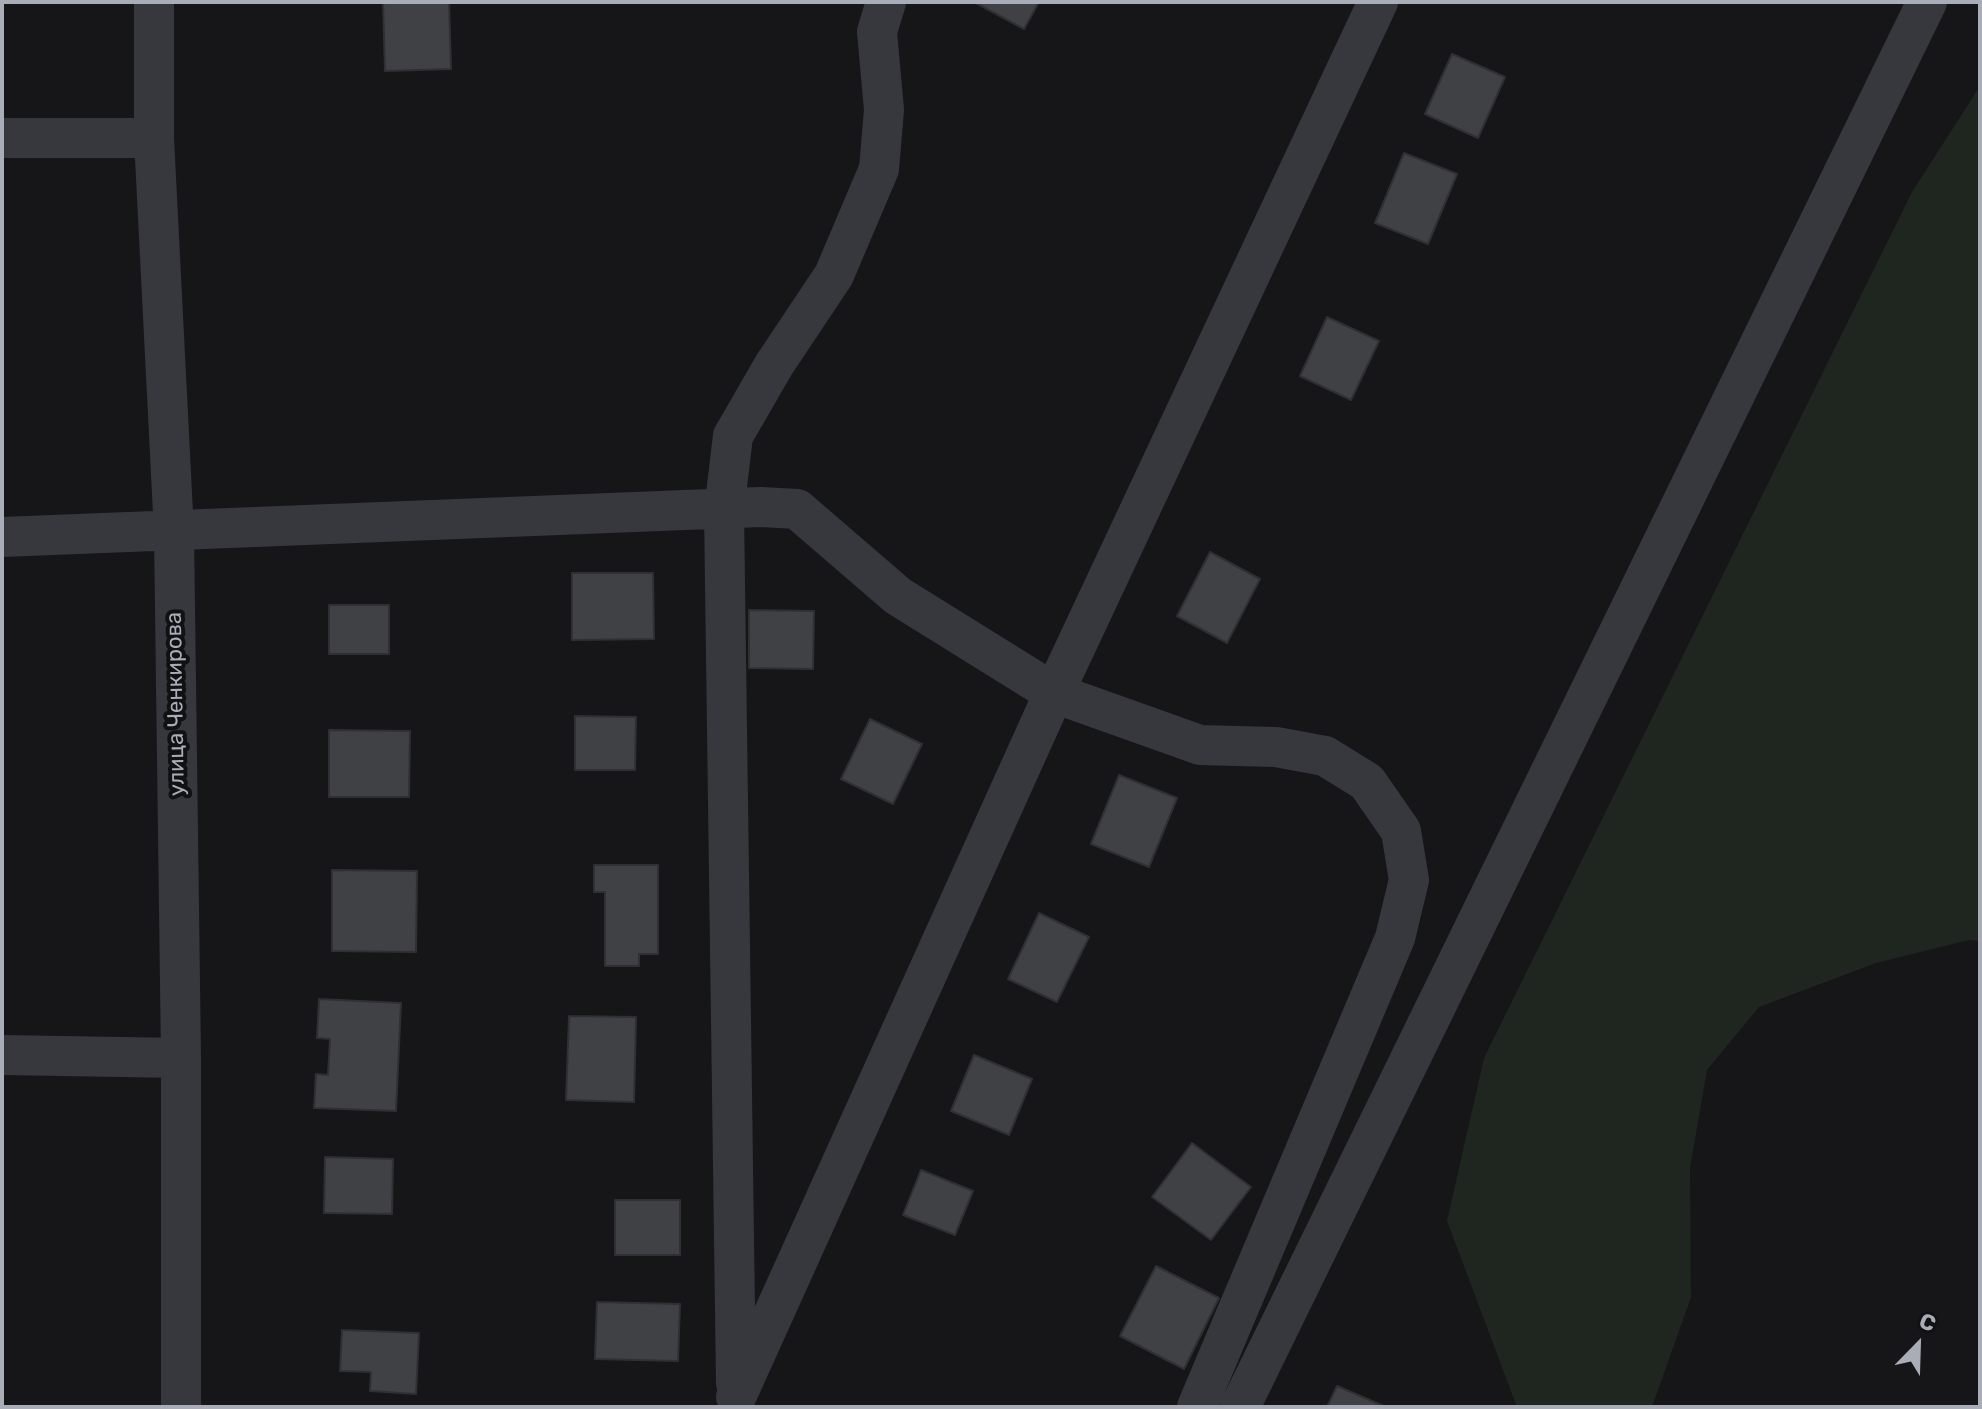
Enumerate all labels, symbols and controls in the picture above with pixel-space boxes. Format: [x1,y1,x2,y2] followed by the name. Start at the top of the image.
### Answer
[161,612,191,796] street label: улица Ченкирова
[1878,1305,1958,1385] north arrow
[1915,1307,1940,1338] text: С

